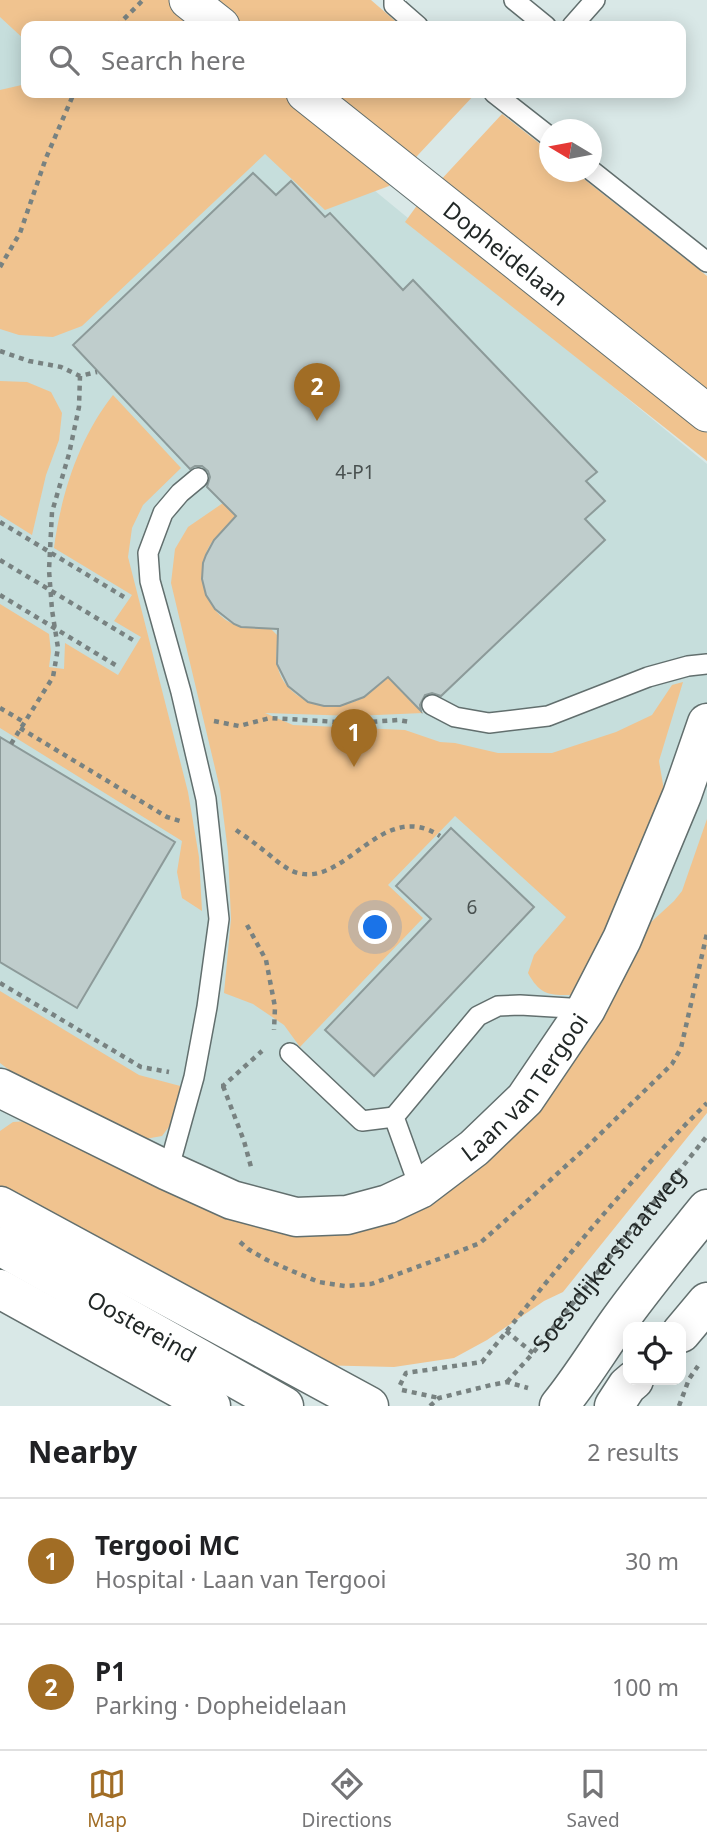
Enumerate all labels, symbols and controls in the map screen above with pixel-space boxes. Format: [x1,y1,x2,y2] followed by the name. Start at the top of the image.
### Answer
[21,21,686,98] search box
[45,41,83,79] icon: search
[101,42,246,78] text: Search here
[539,119,602,182] north arrow
[437,193,575,313] street label: Dopheidelaan
[294,363,340,421] pin: 2
[335,459,375,485] house number: 4-P1
[331,709,377,767] pin: 1
[467,894,477,920] house number: 6
[358,910,392,944] your location
[454,1006,595,1168] street label: Laan van Tergooi
[524,1161,692,1358] street label: Soestdijkerstraatweg
[82,1282,202,1370] street label: Oostereind
[623,1322,686,1385] map controls
[623,1322,686,1385] button: locate
[28,1431,137,1472] text: Nearby
[587,1436,679,1468] text: 2 results
[95,1527,240,1563] text: Tergooi MC
[44,1545,58,1577] text: 1
[625,1545,679,1577] text: 30 m
[95,1563,386,1595] text: Hospital · Laan van Tergooi
[95,1653,126,1689] text: P1
[44,1671,58,1703] text: 2
[612,1671,679,1703] text: 100 m
[95,1689,347,1721] text: Parking · Dopheidelaan
[87,1765,127,1833] tab: Map
[302,1765,392,1833] tab: Directions
[566,1765,620,1833] tab: Saved

